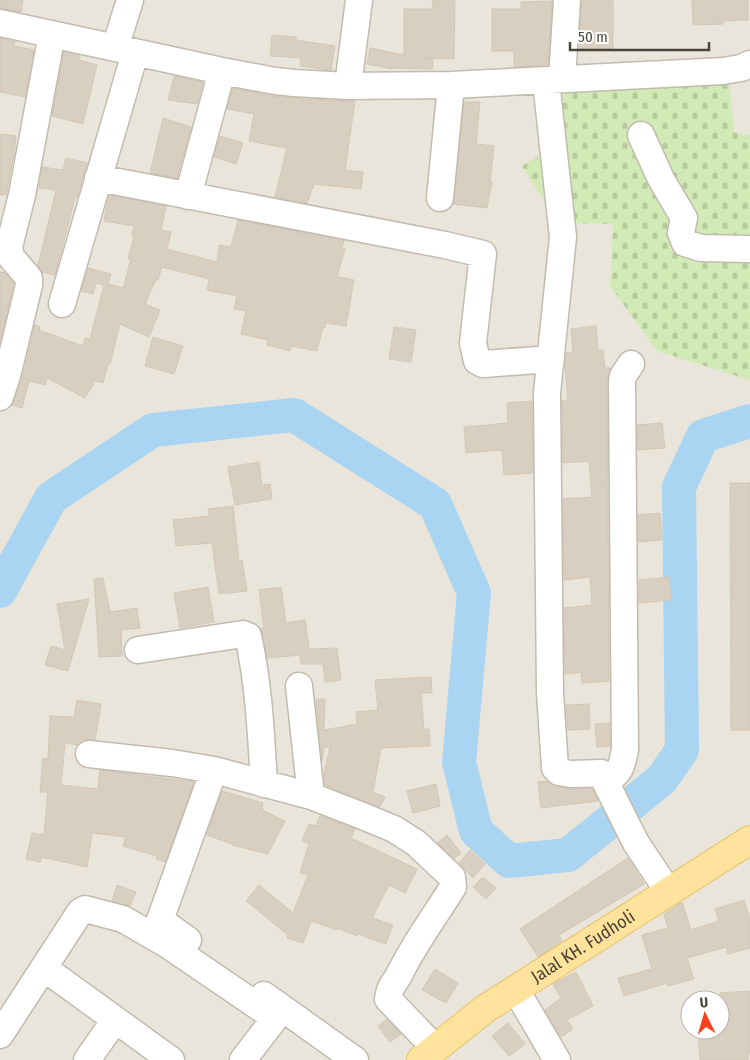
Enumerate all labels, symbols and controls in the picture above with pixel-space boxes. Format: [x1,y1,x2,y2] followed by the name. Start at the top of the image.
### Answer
[570,20,709,52] scale bar
[578,28,608,46] text: 50 m
[527,905,639,988] street label: Jalal KH. Fudholi
[680,990,730,1040] north arrow
[699,994,709,1011] text: U

